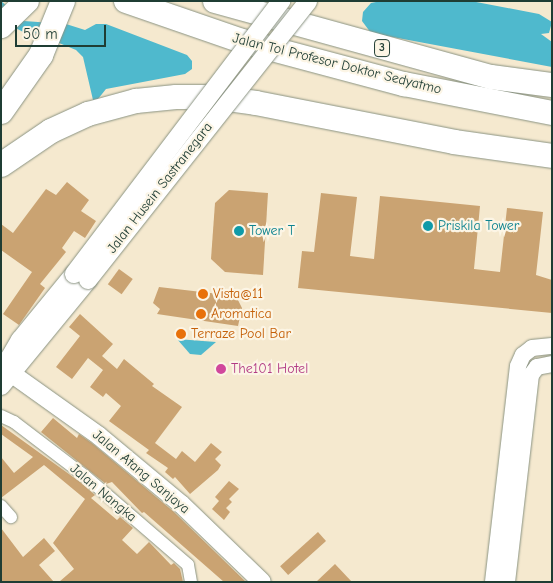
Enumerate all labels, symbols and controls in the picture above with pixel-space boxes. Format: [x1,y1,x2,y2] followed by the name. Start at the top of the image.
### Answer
[18,15,109,47] scale bar
[23,25,58,43] text: 50 m
[231,30,443,98] street label: Jalan Tol Profesor Doktor Sedyatmo
[373,38,391,58] road number: 3
[104,119,216,257] street label: Jalan Husein Sastranegara
[438,218,519,234] place label: Priskila Tower
[422,220,434,232] marker: Priskila Tower
[249,223,295,239] place label: Tower T
[233,225,245,237] marker: Tower T
[213,286,263,302] place label: Vista@11
[197,288,209,300] marker: Vista@11
[211,306,272,322] place label: Aromatica
[195,308,207,320] marker: Aromatica
[191,326,291,342] place label: Terraze Pool Bar
[175,328,187,340] marker: Terraze Pool Bar
[231,361,308,377] place label: The101 Hotel
[215,363,227,375] marker: The101 Hotel
[89,426,193,518] street label: Jalan Atang Sanjaya
[66,460,140,526] street label: Jalan Nangka

